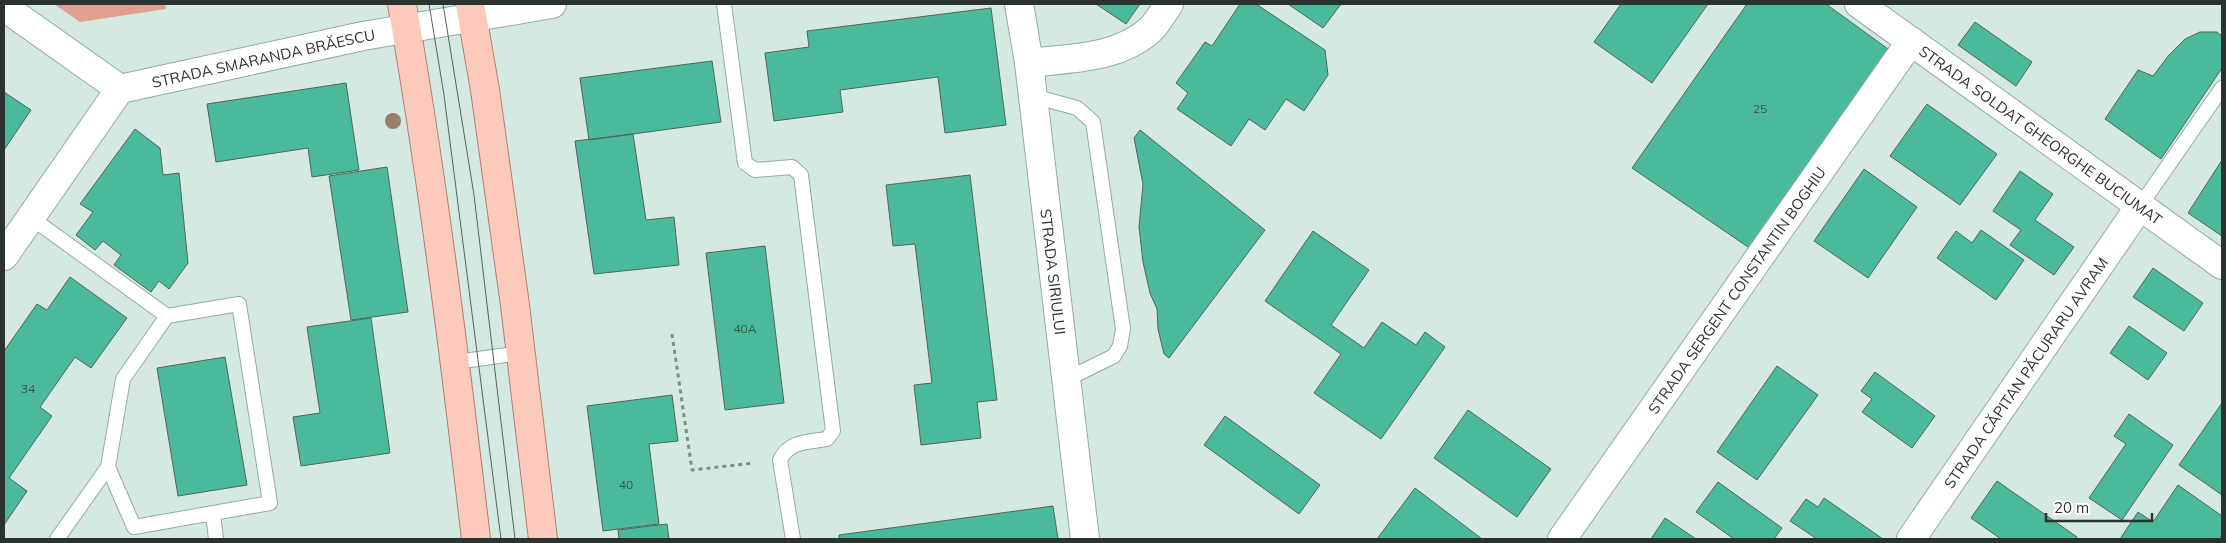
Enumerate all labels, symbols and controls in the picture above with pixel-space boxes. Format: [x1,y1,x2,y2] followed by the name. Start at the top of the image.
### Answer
[150,25,376,91] street label: STRADA SMARANDA BRĂESCU
[1916,41,2166,229] street label: STRADA SOLDAT GHEORGHE BUCIUMAT
[1753,101,1767,116] house number: 25
[1643,163,1830,417] street label: STRADA SERGENT CONSTANTIN BOGHIU
[1037,208,1070,336] street label: STRADA SIRIULUI
[1939,253,2112,492] street label: STRADA CĂPITAN PĂCURARU AVRAM
[733,321,757,336] house number: 40A
[21,381,35,396] house number: 34
[619,477,633,492] house number: 40
[2046,490,2152,522] scale bar
[2054,498,2089,517] text: 20 m

